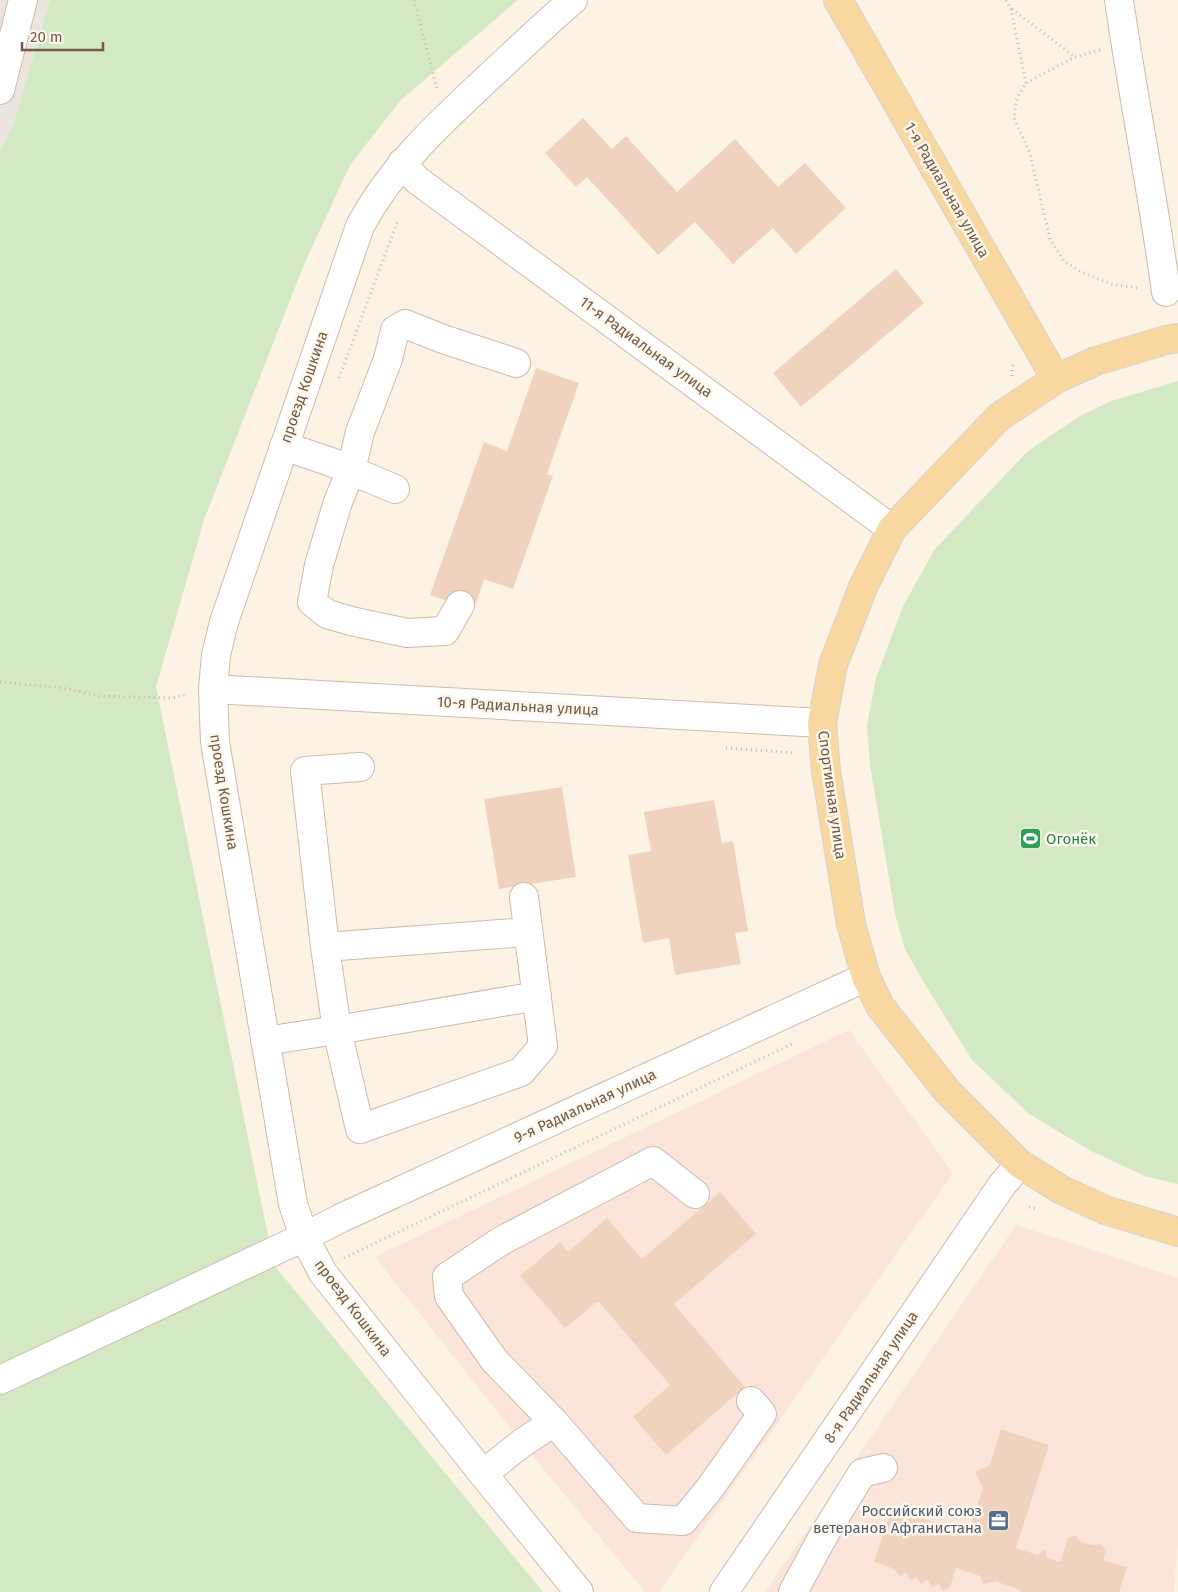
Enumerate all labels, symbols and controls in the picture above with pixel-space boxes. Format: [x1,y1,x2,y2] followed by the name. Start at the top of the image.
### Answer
[22,20,104,52] scale bar
[30,28,63,46] text: 20 m
[901,119,993,261] street label: 1-я Радиальная улица
[576,293,716,401] street label: 11-я Радиальная улица
[276,329,332,445] street label: проезд Кошкина
[437,693,599,719] street label: 10-я Радиальная улица
[814,730,850,860] street label: Спортивная улица
[206,733,242,851] street label: проезд Кошкина
[1018,827,1042,851] sports icon: Огонёк
[1046,830,1096,848] place label: Огонёк
[511,1065,659,1147] street label: 9-я Радиальная улица
[311,1256,395,1360] street label: проезд Кошкина
[820,1308,922,1446] street label: 8-я Радиальная улица
[813,1502,982,1537] place label: Российский союз ветеранов Афганистана
[986,1508,1010,1532] office icon: Российский союз ветеранов Афганистана

